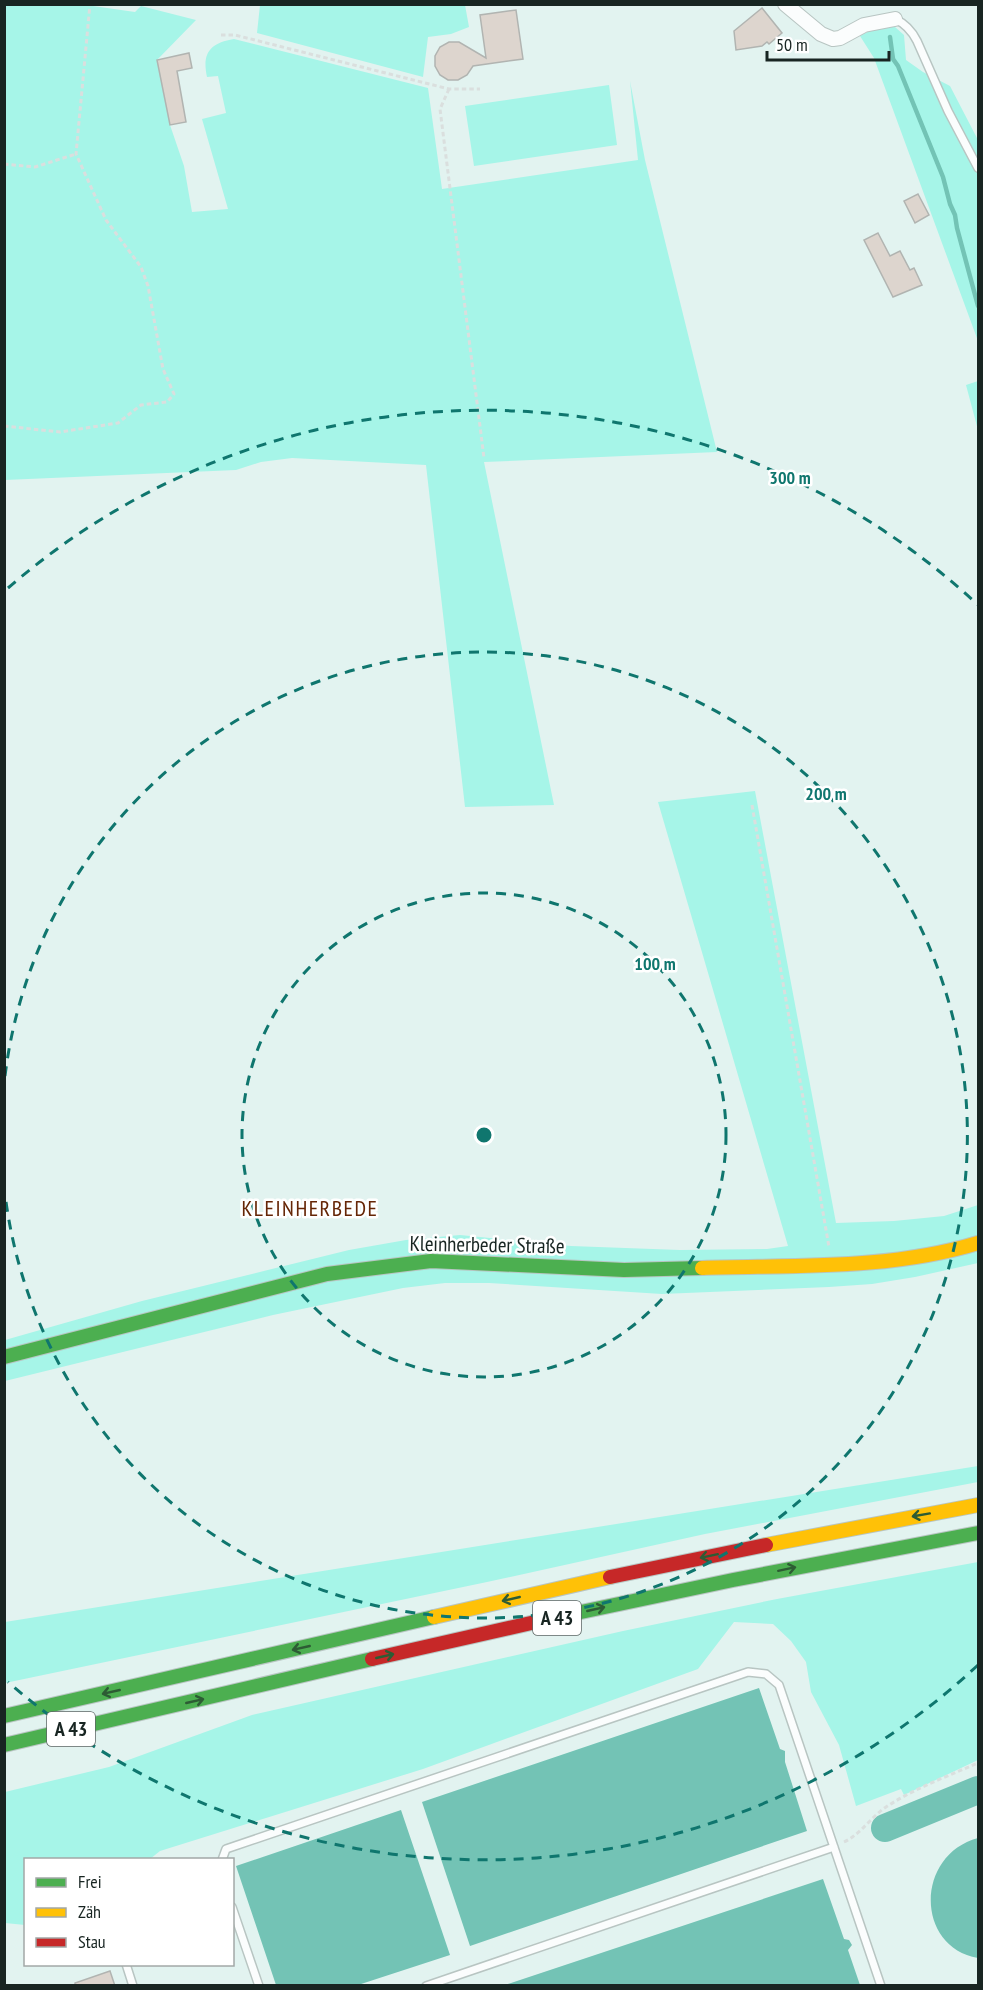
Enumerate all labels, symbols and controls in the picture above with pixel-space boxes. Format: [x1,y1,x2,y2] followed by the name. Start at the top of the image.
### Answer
[767,24,888,62] scale bar
[776,33,808,56] text: 50 m
[769,466,811,489] text: 300 m
[805,782,847,805] text: 200 m
[634,952,676,975] text: 100 m
[474,1125,494,1145] centre of rings
[242,1194,378,1222] district label: KLEINHERBEDE
[409,1230,565,1259] street label: Kleinherbeder Straße
[911,1510,931,1521] one-way arrow
[700,1551,719,1562] one-way arrow
[776,1563,796,1574] one-way arrow
[502,1594,521,1606] one-way arrow
[533,1601,581,1635] road number: A 43
[585,1603,605,1614] one-way arrow
[292,1642,311,1654] one-way arrow
[375,1650,394,1662] one-way arrow
[102,1686,121,1698] one-way arrow
[185,1694,204,1706] one-way arrow
[47,1712,95,1746] road number: A 43
[24,1858,234,1966] legend
[78,1870,102,1893] text: Frei
[78,1900,101,1923] text: Zäh
[78,1930,106,1953] text: Stau

